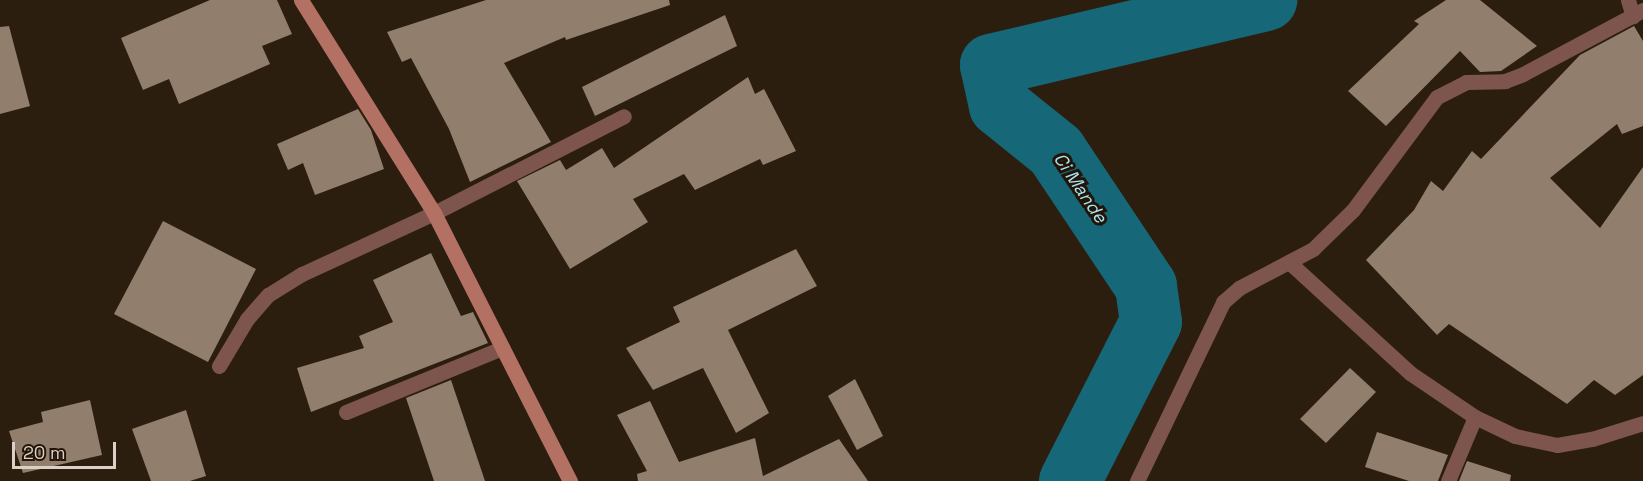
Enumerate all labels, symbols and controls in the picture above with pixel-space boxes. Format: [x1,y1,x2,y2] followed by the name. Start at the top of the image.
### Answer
[1049,149,1111,227] water label: Ci Mande
[15,430,118,468] scale bar
[23,441,66,464] text: 20 m

